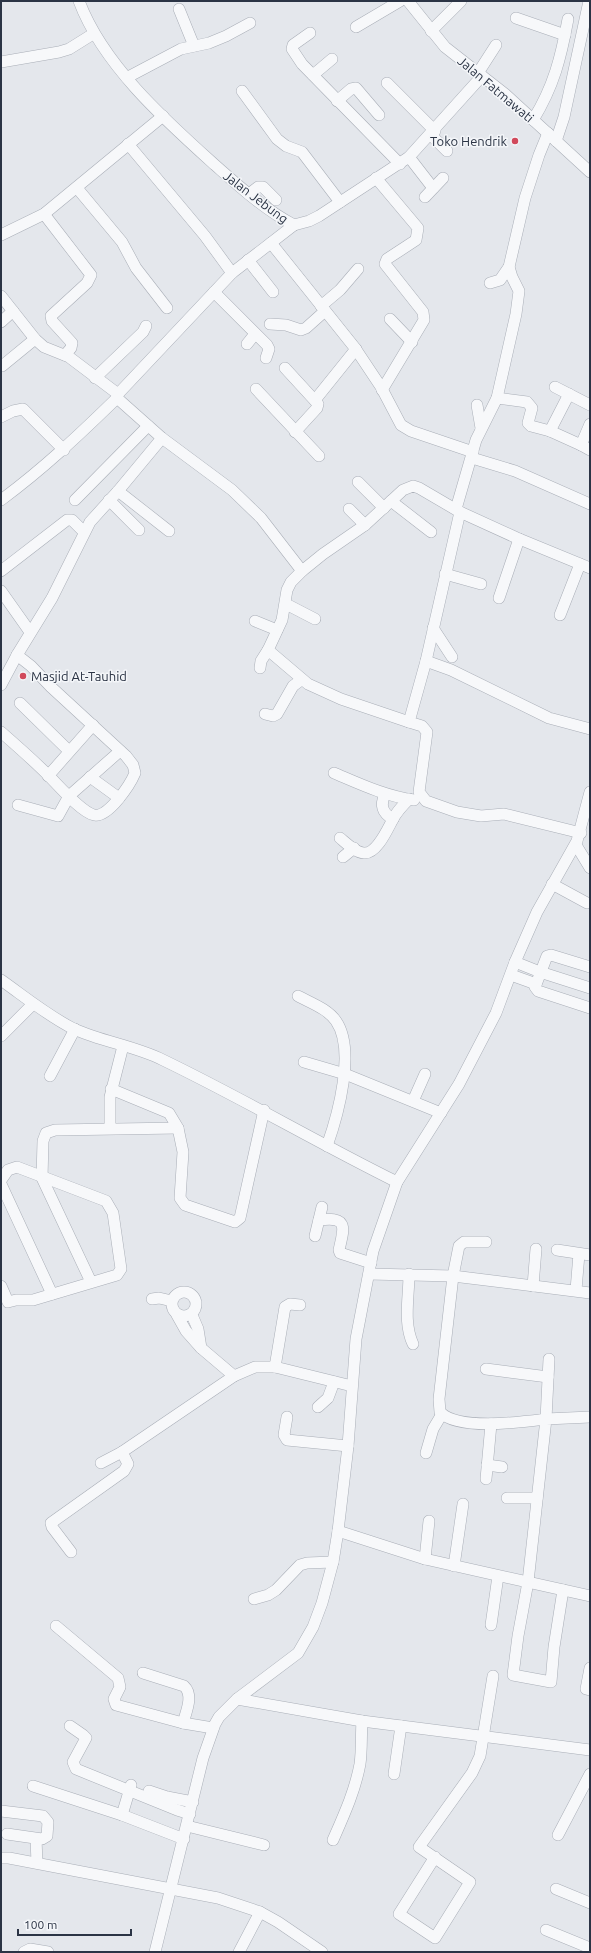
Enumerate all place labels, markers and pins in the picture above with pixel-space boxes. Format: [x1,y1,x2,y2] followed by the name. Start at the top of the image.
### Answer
[430,134,507,148] place label: Toko Hendrik
[510,136,520,146] marker: Toko Hendrik
[31,669,127,683] place label: Masjid At-Tauhid
[18,671,28,681] marker: Masjid At-Tauhid

